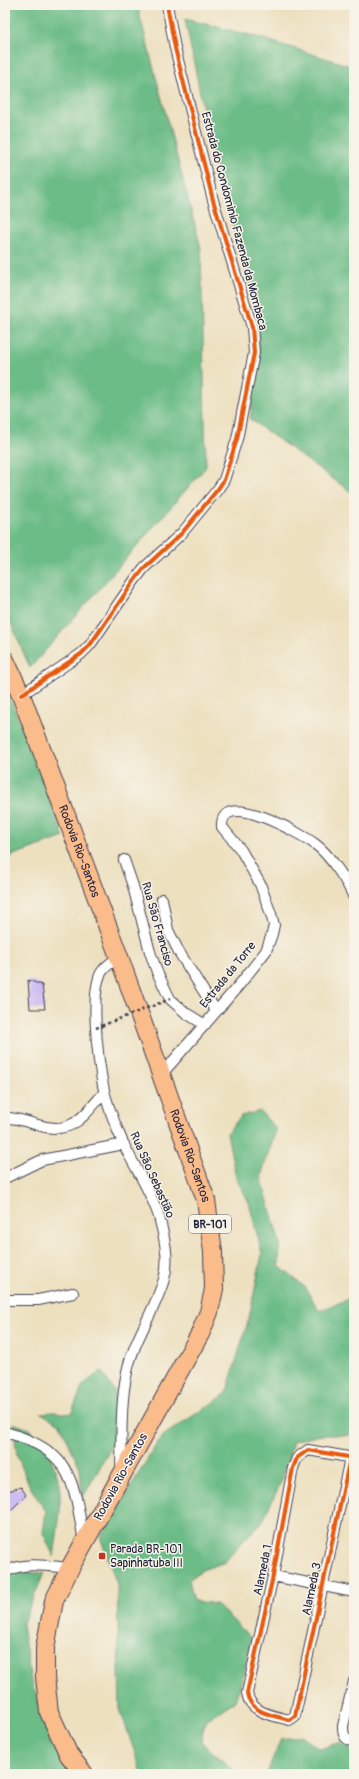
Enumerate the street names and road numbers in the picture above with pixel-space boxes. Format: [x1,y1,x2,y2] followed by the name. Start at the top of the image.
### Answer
[198,110,271,332] street label: Estrada do Condominio Fazenda da Mombaca
[55,803,104,900] street label: Rodovia Rio-Santos
[138,880,176,968] street label: Rua São Franciso
[197,939,259,1011] street label: Estrada da Torre
[167,1107,214,1204] street label: Rodovia Rio-Santos
[126,1130,178,1221] street label: Rua São Sebastião
[189,1215,231,1233] road number: BR-101
[91,1430,151,1523] street label: Rodovia Rio-Santos
[250,1543,276,1597] street label: Alameda 1
[299,1561,325,1617] street label: Alameda 3

